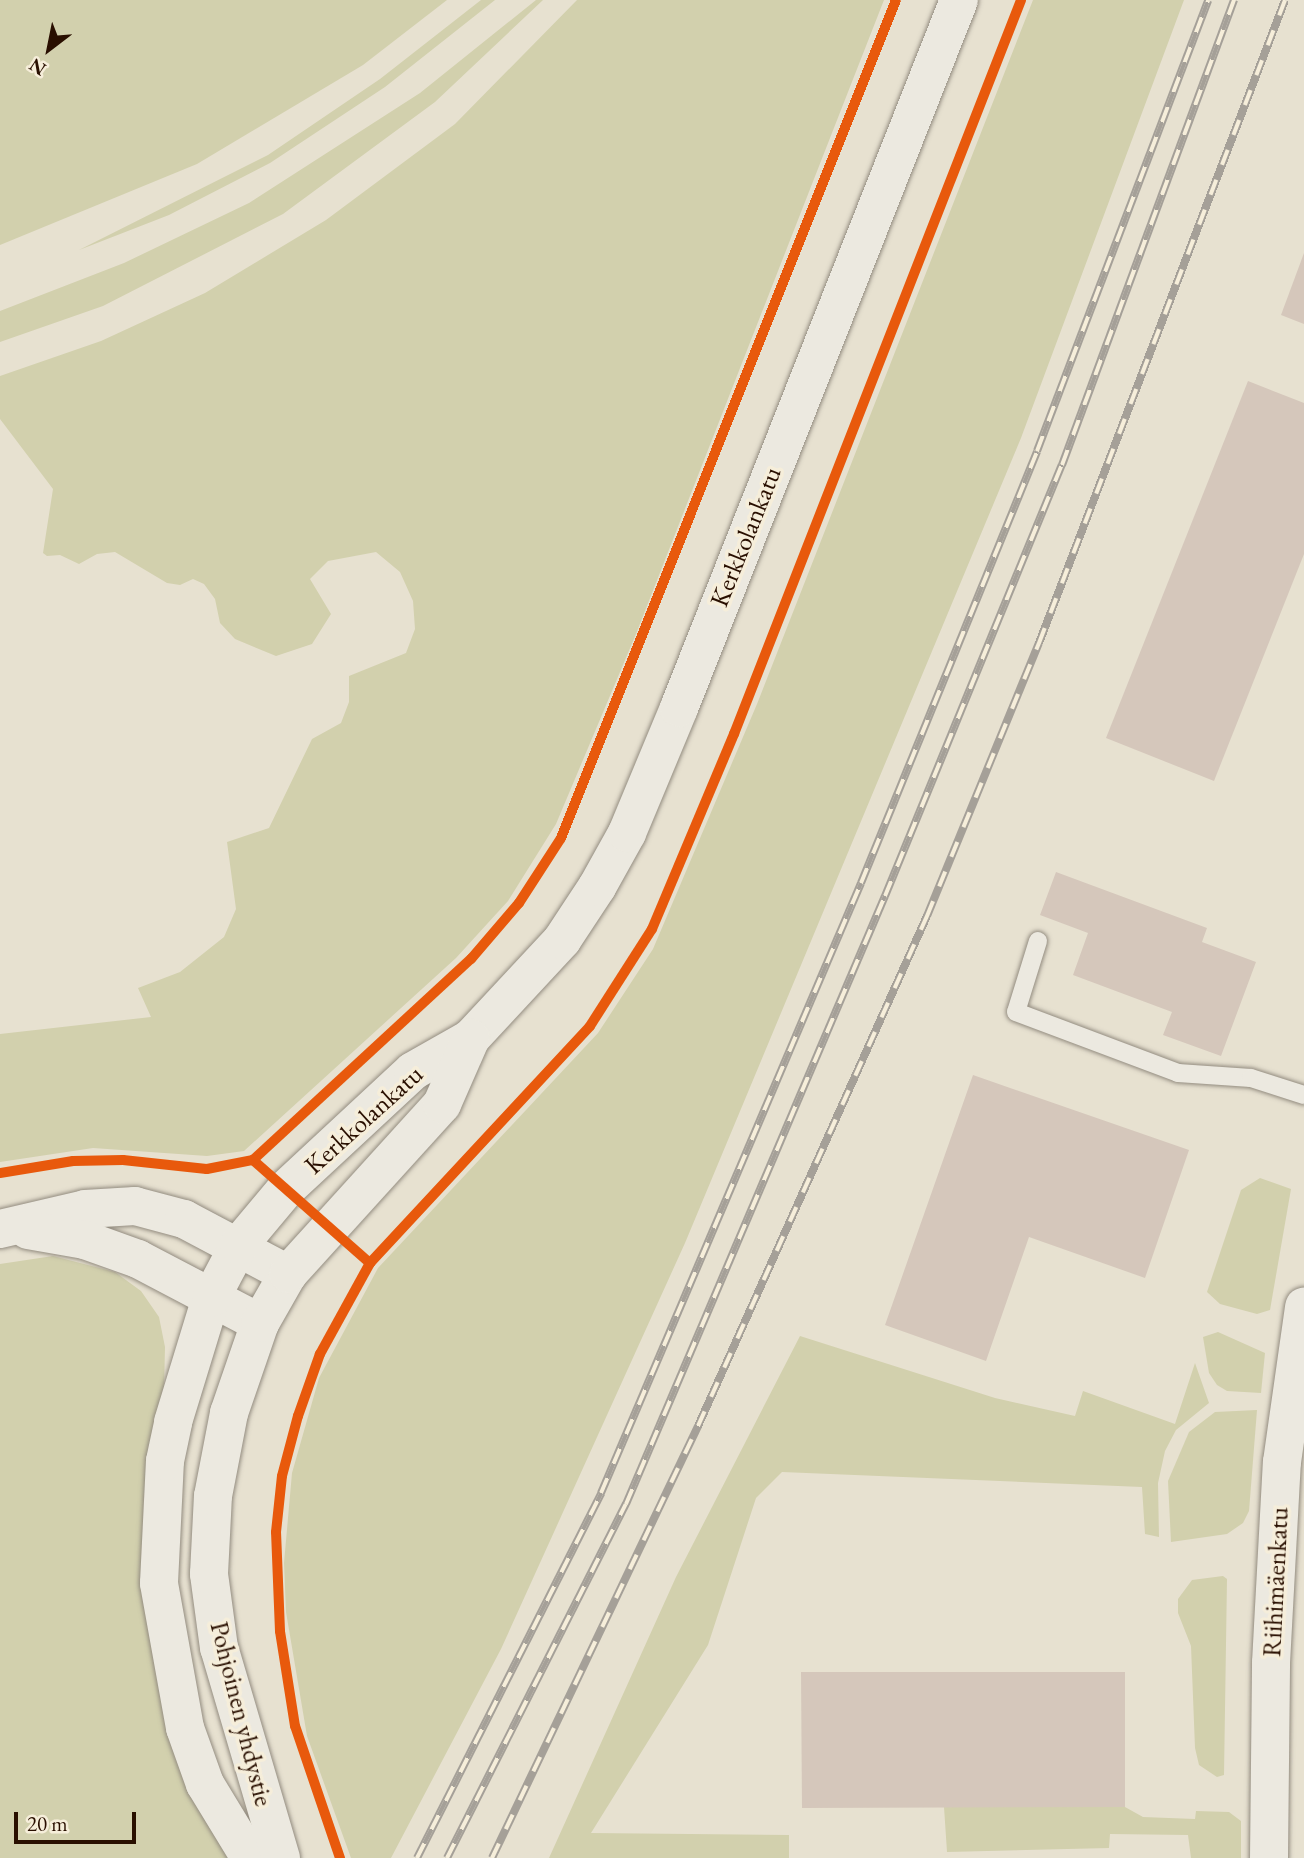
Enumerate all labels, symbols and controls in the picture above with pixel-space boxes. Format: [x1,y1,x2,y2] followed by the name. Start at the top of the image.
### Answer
[14,14,84,84] north arrow
[24,53,51,82] text: N
[704,462,788,612] street label: Kerkkolankatu
[299,1059,429,1181] street label: Kerkkolankatu
[1256,1506,1296,1658] street label: Riihimäenkatu
[203,1618,279,1810] street label: Pohjoinen yhdystie
[18,1798,140,1842] scale bar
[27,1810,68,1837] text: 20 m

